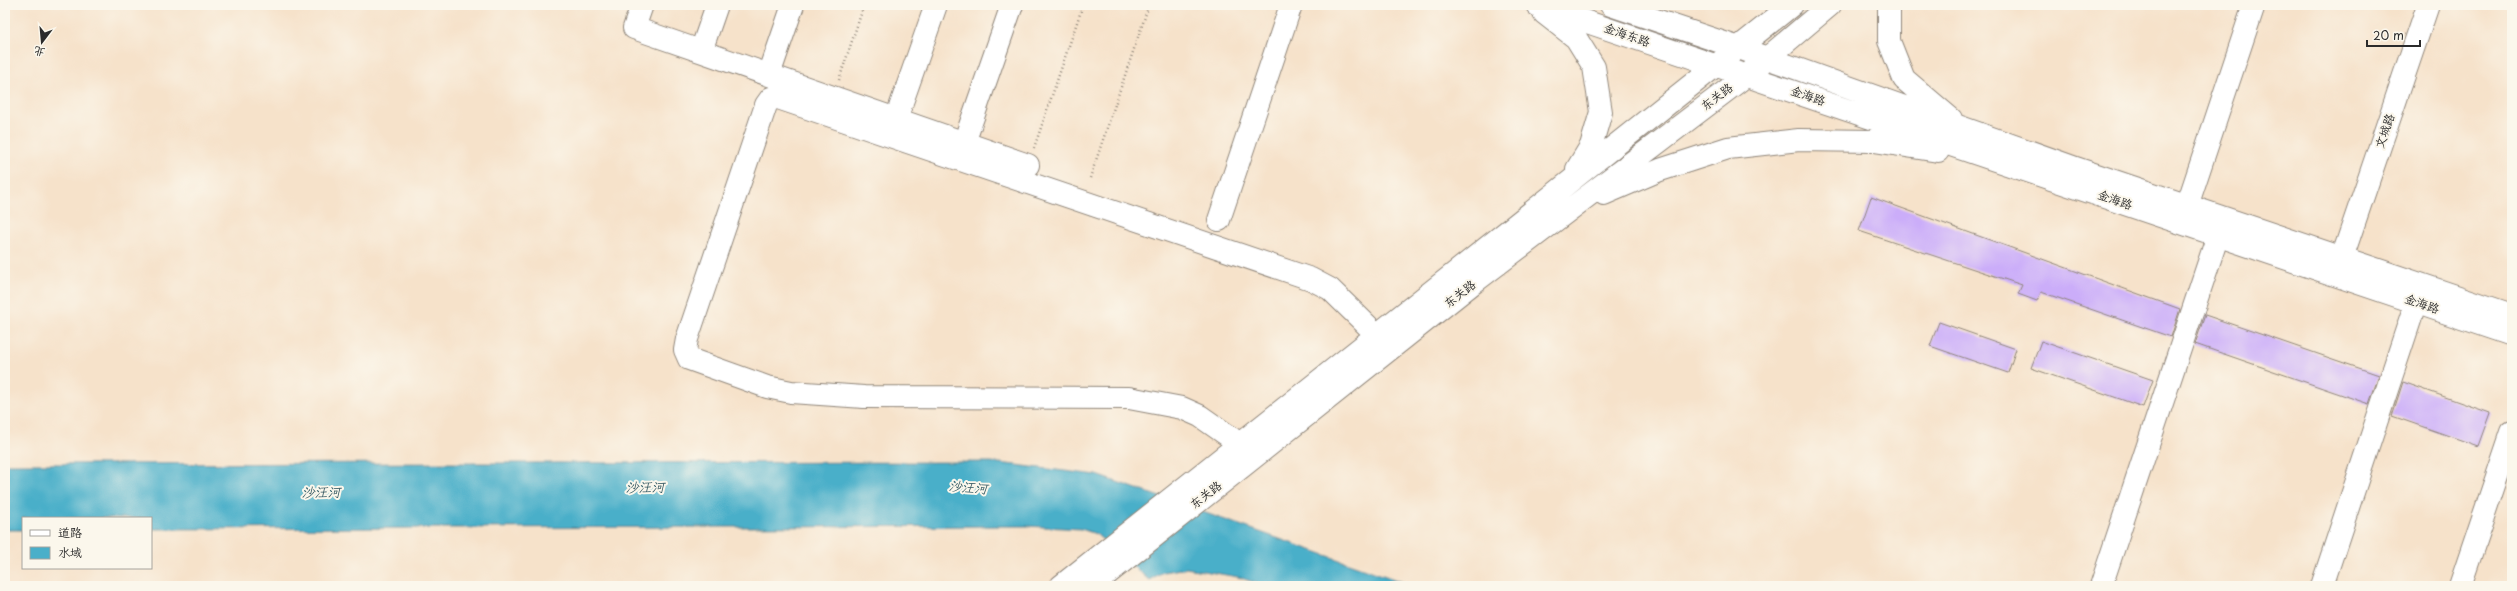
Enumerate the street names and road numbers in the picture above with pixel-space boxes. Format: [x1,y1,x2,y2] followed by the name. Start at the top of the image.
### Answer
[1602,18,1653,50] street label: 金海东路
[1697,78,1736,114] street label: 东关路
[1788,81,1828,109] street label: 金海路
[2370,111,2398,151] street label: 文城路
[2095,185,2135,213] street label: 金海路
[1440,275,1479,311] street label: 东关路
[2402,289,2442,317] street label: 金海路
[1186,476,1225,512] street label: 东关路

